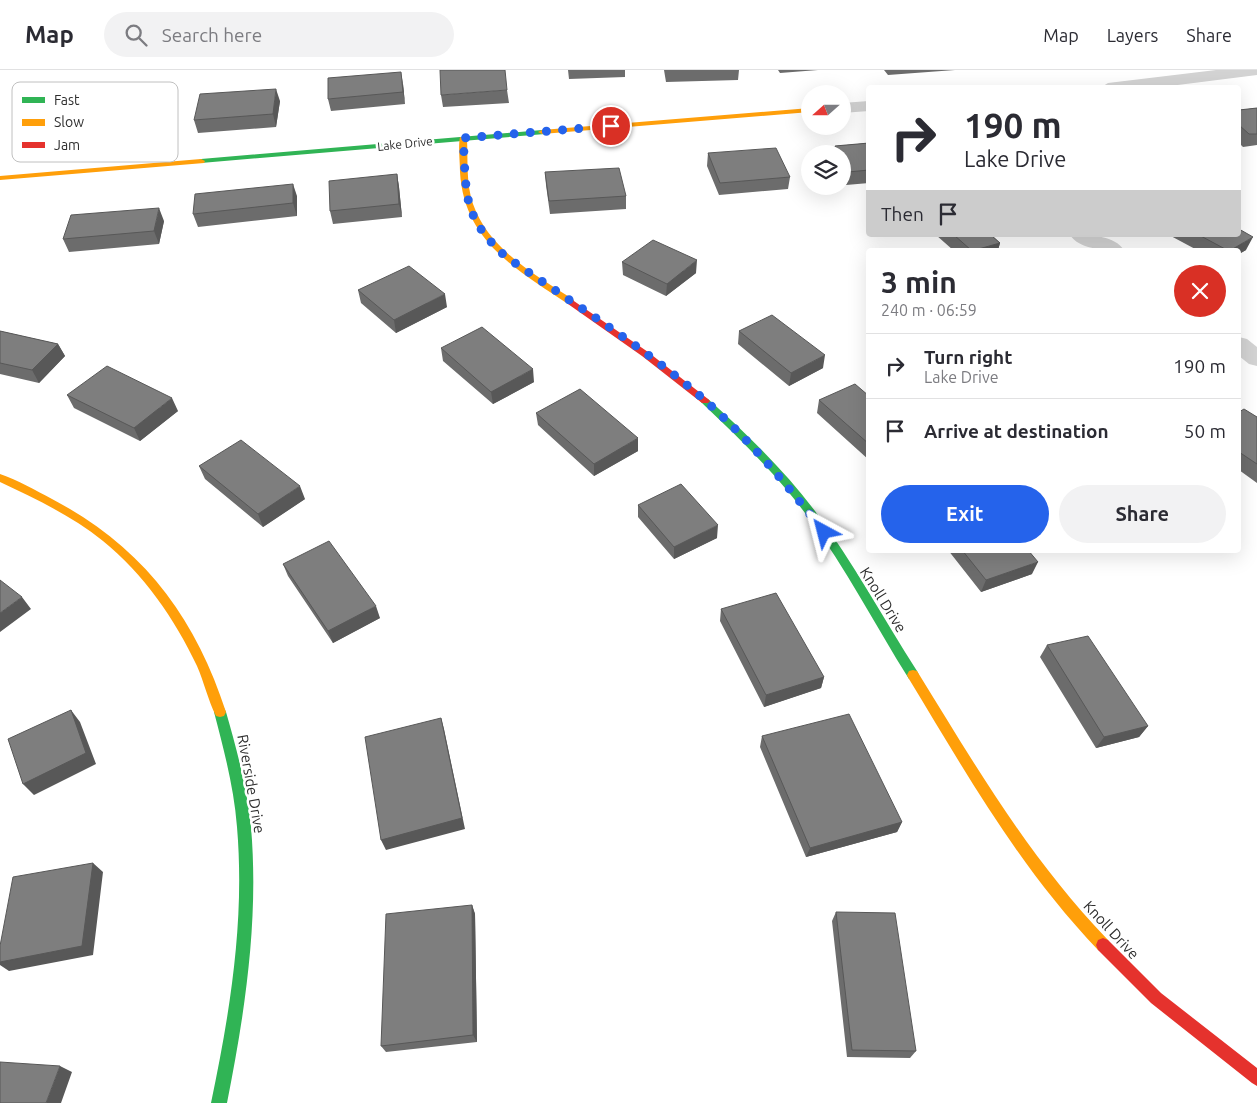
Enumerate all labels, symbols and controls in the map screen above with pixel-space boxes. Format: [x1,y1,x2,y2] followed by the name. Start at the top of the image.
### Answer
[104,12,454,57] search box
[25,21,74,48] text: Map
[122,21,150,49] icon: search
[162,24,262,46] text: Search here
[1043,25,1079,45] text: Map
[1107,25,1158,45] text: Layers
[1186,25,1232,45] text: Share
[12,82,178,162] legend
[801,85,851,135] north arrow
[801,85,851,195] map controls
[54,92,80,108] text: Fast
[590,105,632,147] pin
[881,105,946,170] icon: right
[964,105,1062,145] text: 190 m
[597,112,625,140] icon: arrive
[54,114,84,130] text: Slow
[376,134,433,153] street label: Lake Drive
[54,137,80,153] text: Jam
[801,145,851,195] button: layers
[964,146,1066,171] text: Lake Drive
[934,200,962,228] icon: arrive
[881,203,924,225] text: Then
[881,265,957,299] text: 3 min
[1174,265,1226,317] button: close
[881,301,977,319] text: 240 m · 06:59
[924,346,1012,368] text: Turn right
[881,352,909,380] icon: right
[1173,355,1226,377] text: 190 m
[924,368,999,386] text: Lake Drive
[881,417,909,445] icon: arrive
[924,420,1109,442] text: Arrive at destination
[1184,420,1226,442] text: 50 m
[881,485,1049,543] button: Exit
[1059,485,1226,543] button: Share
[797,505,849,557] position arrow
[857,564,910,635] street label: Knoll Drive
[234,733,269,835] street label: Riverside Drive
[1080,897,1143,962] street label: Knoll Drive

